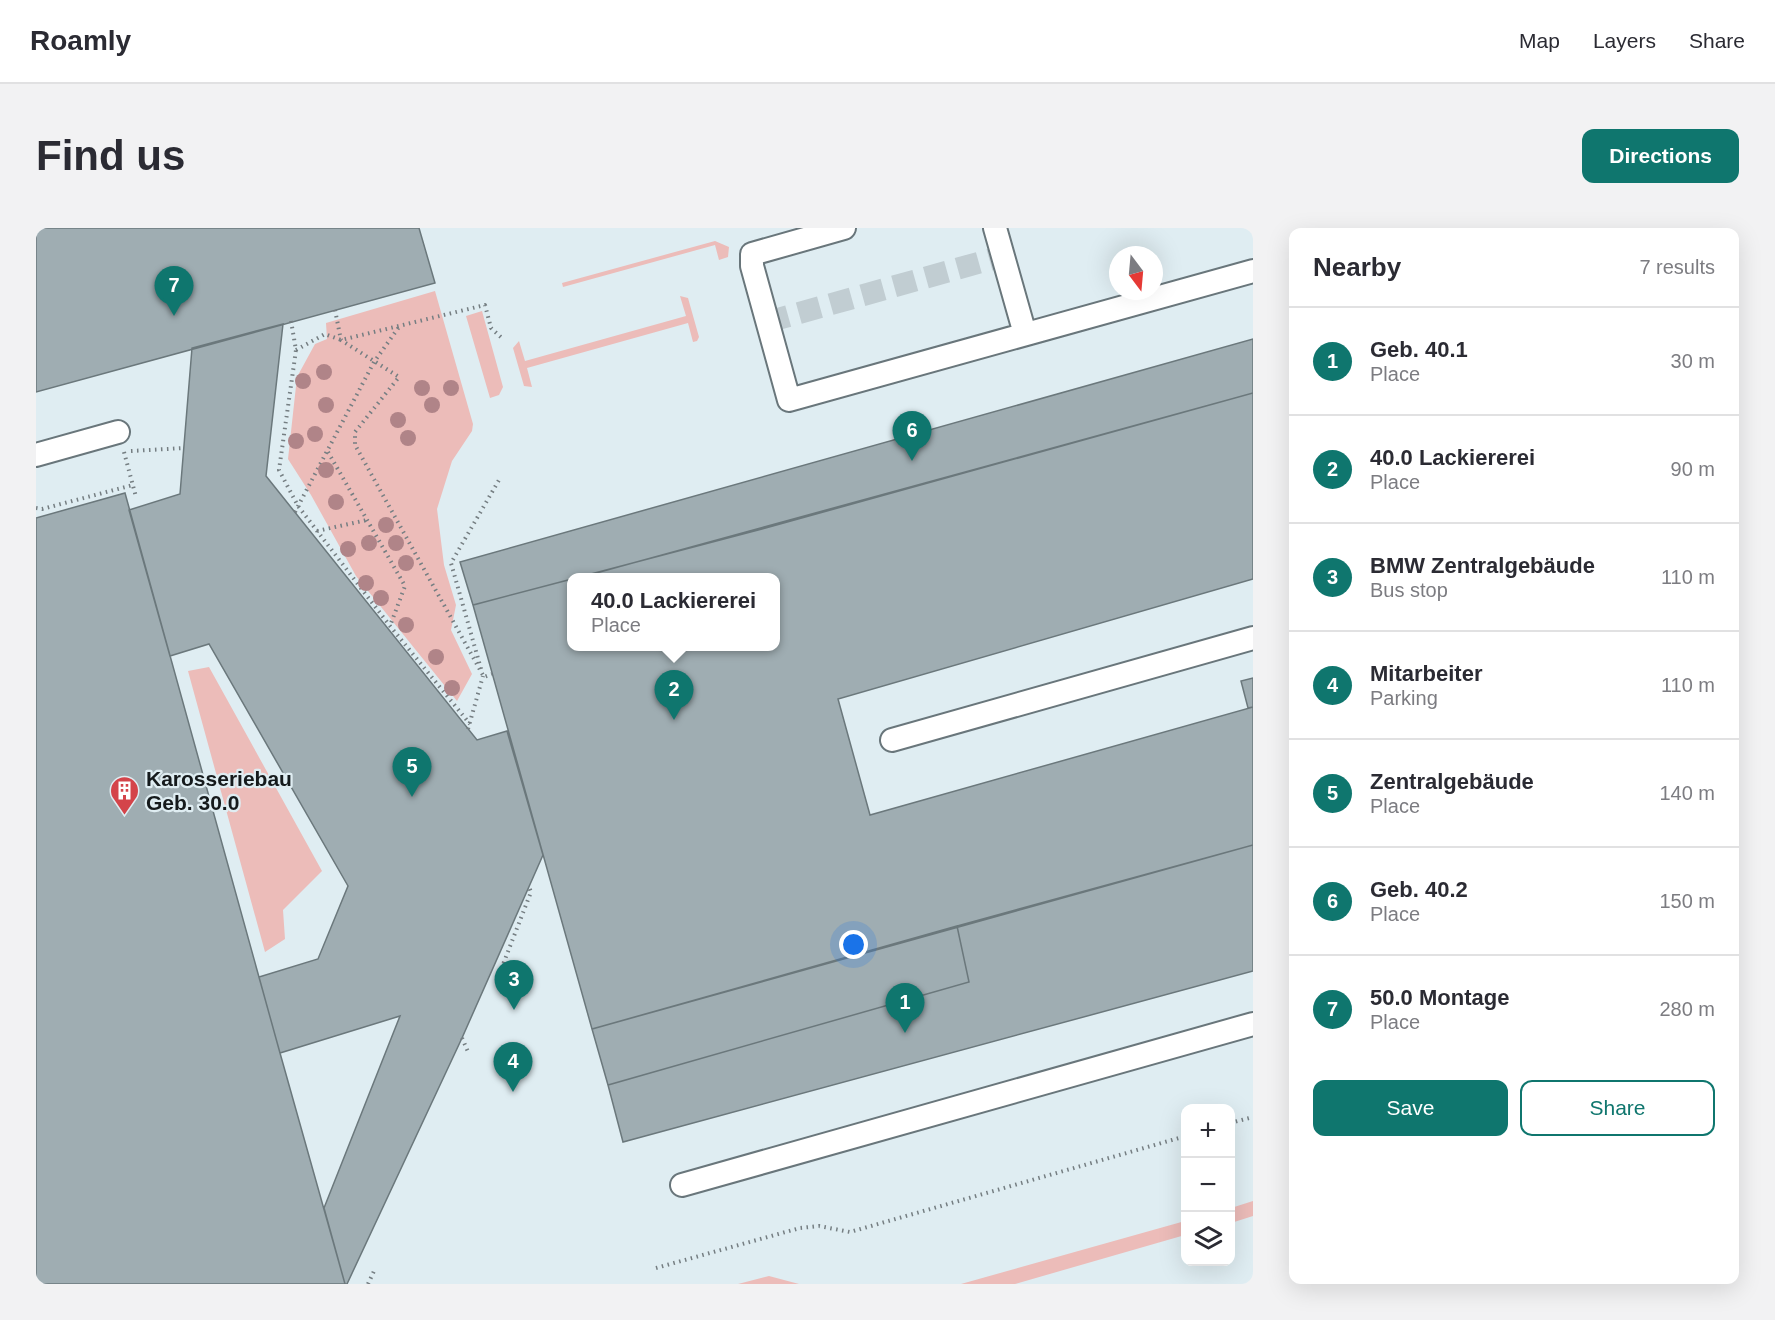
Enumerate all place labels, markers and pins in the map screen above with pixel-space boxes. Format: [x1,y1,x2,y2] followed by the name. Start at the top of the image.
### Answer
[154,266,194,316] pin: 7
[892,412,932,461] pin: 6
[654,670,694,720] pin: 2
[392,748,431,797] pin: 5
[146,767,292,814] place label: Karosseriebau Geb. 30.0
[109,774,141,816] building icon: Karosseriebau Geb. 30.0
[494,960,534,1010] pin: 3
[886,984,924,1033] pin: 1
[494,1042,532,1092] pin: 4

